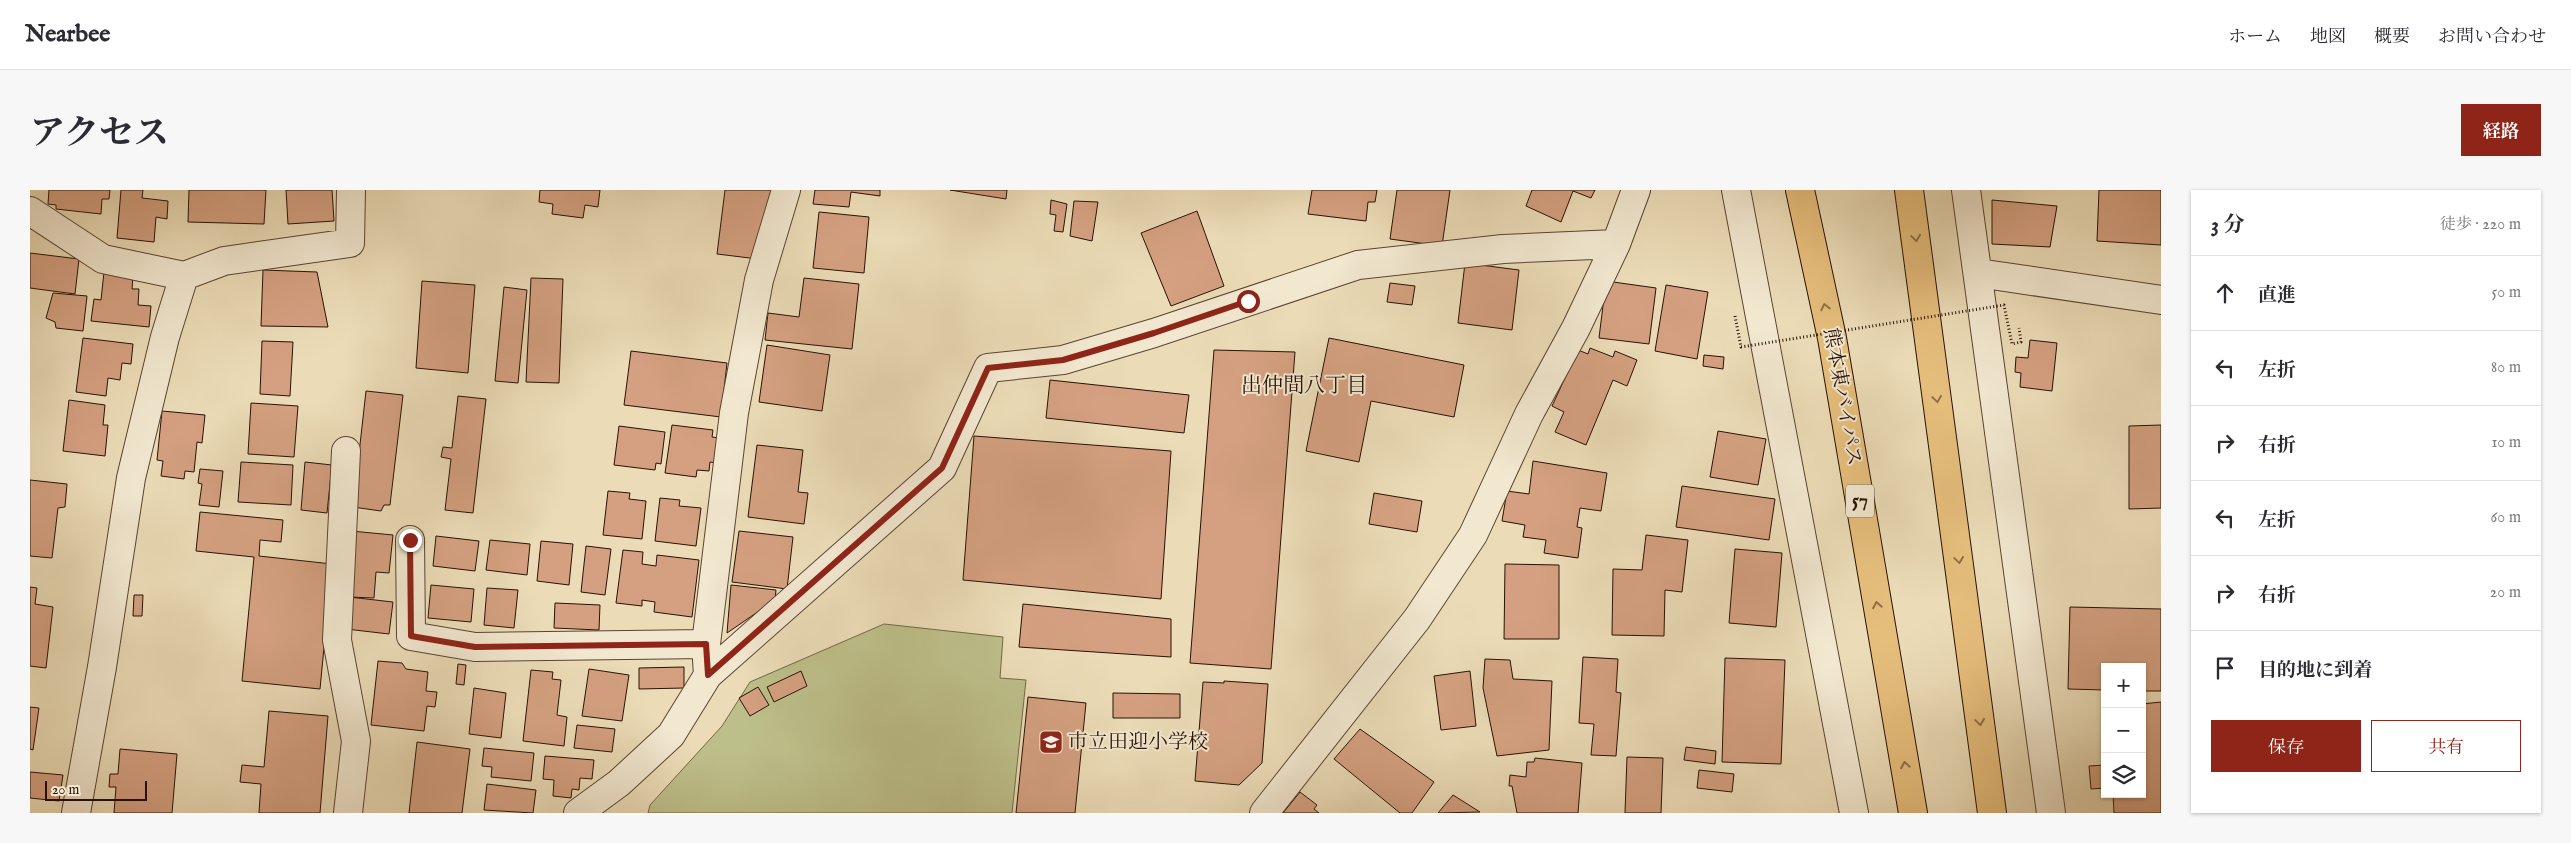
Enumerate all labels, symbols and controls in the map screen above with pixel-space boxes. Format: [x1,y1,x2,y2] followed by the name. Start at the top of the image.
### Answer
[25,19,110,50] text: Nearbee
[2228,26,2282,49] text: ホーム
[2310,26,2346,49] text: 地図
[2374,26,2410,49] text: 概要
[2438,26,2546,49] text: お問い合わせ
[2461,104,2541,156] button: 経路
[30,112,169,157] text: アクセス
[2211,212,2244,239] text: 3 分
[2440,215,2521,235] text: 徒歩 · 220 m
[1910,234,1920,243] one-way arrow
[2211,279,2239,307] icon: ahead
[2492,283,2521,303] text: 50 m
[2258,284,2296,308] text: 直進
[1237,290,1260,313] route start
[1820,302,1831,311] one-way arrow
[1818,326,1866,468] street label: 熊本東バイパス
[2211,354,2239,382] icon: left
[2491,358,2521,378] text: 80 m
[2258,359,2296,383] text: 左折
[1241,373,1367,400] district label: 出仲間八丁目
[1931,396,1942,404] one-way arrow
[2211,429,2239,457] icon: right
[2491,433,2521,453] text: 10 m
[2258,434,2296,458] text: 右折
[1846,484,1874,518] road number: 57
[2211,504,2239,532] icon: left
[2491,508,2521,528] text: 60 m
[2258,509,2296,533] text: 左折
[399,529,422,552] route end
[1953,556,1963,565] one-way arrow
[2211,579,2239,607] icon: right
[2490,583,2521,603] text: 20 m
[2258,584,2296,608] text: 右折
[1873,600,1883,609] one-way arrow
[2211,654,2239,682] icon: arrive
[2258,659,2372,683] text: 目的地に到着
[2101,663,2146,798] map controls
[2101,663,2146,708] button: +
[2101,708,2146,753] button: −
[1974,718,1985,726] one-way arrow
[2211,720,2361,772] button: 保存
[2371,720,2521,772] button: 共有
[1038,729,1064,755] school or university icon: 市立田迎小学校
[1068,730,1208,755] place label: 市立田迎小学校
[2101,753,2146,798] button: layers
[1900,761,1910,769] one-way arrow
[45,778,148,801] scale bar
[52,781,79,799] text: 20 m

